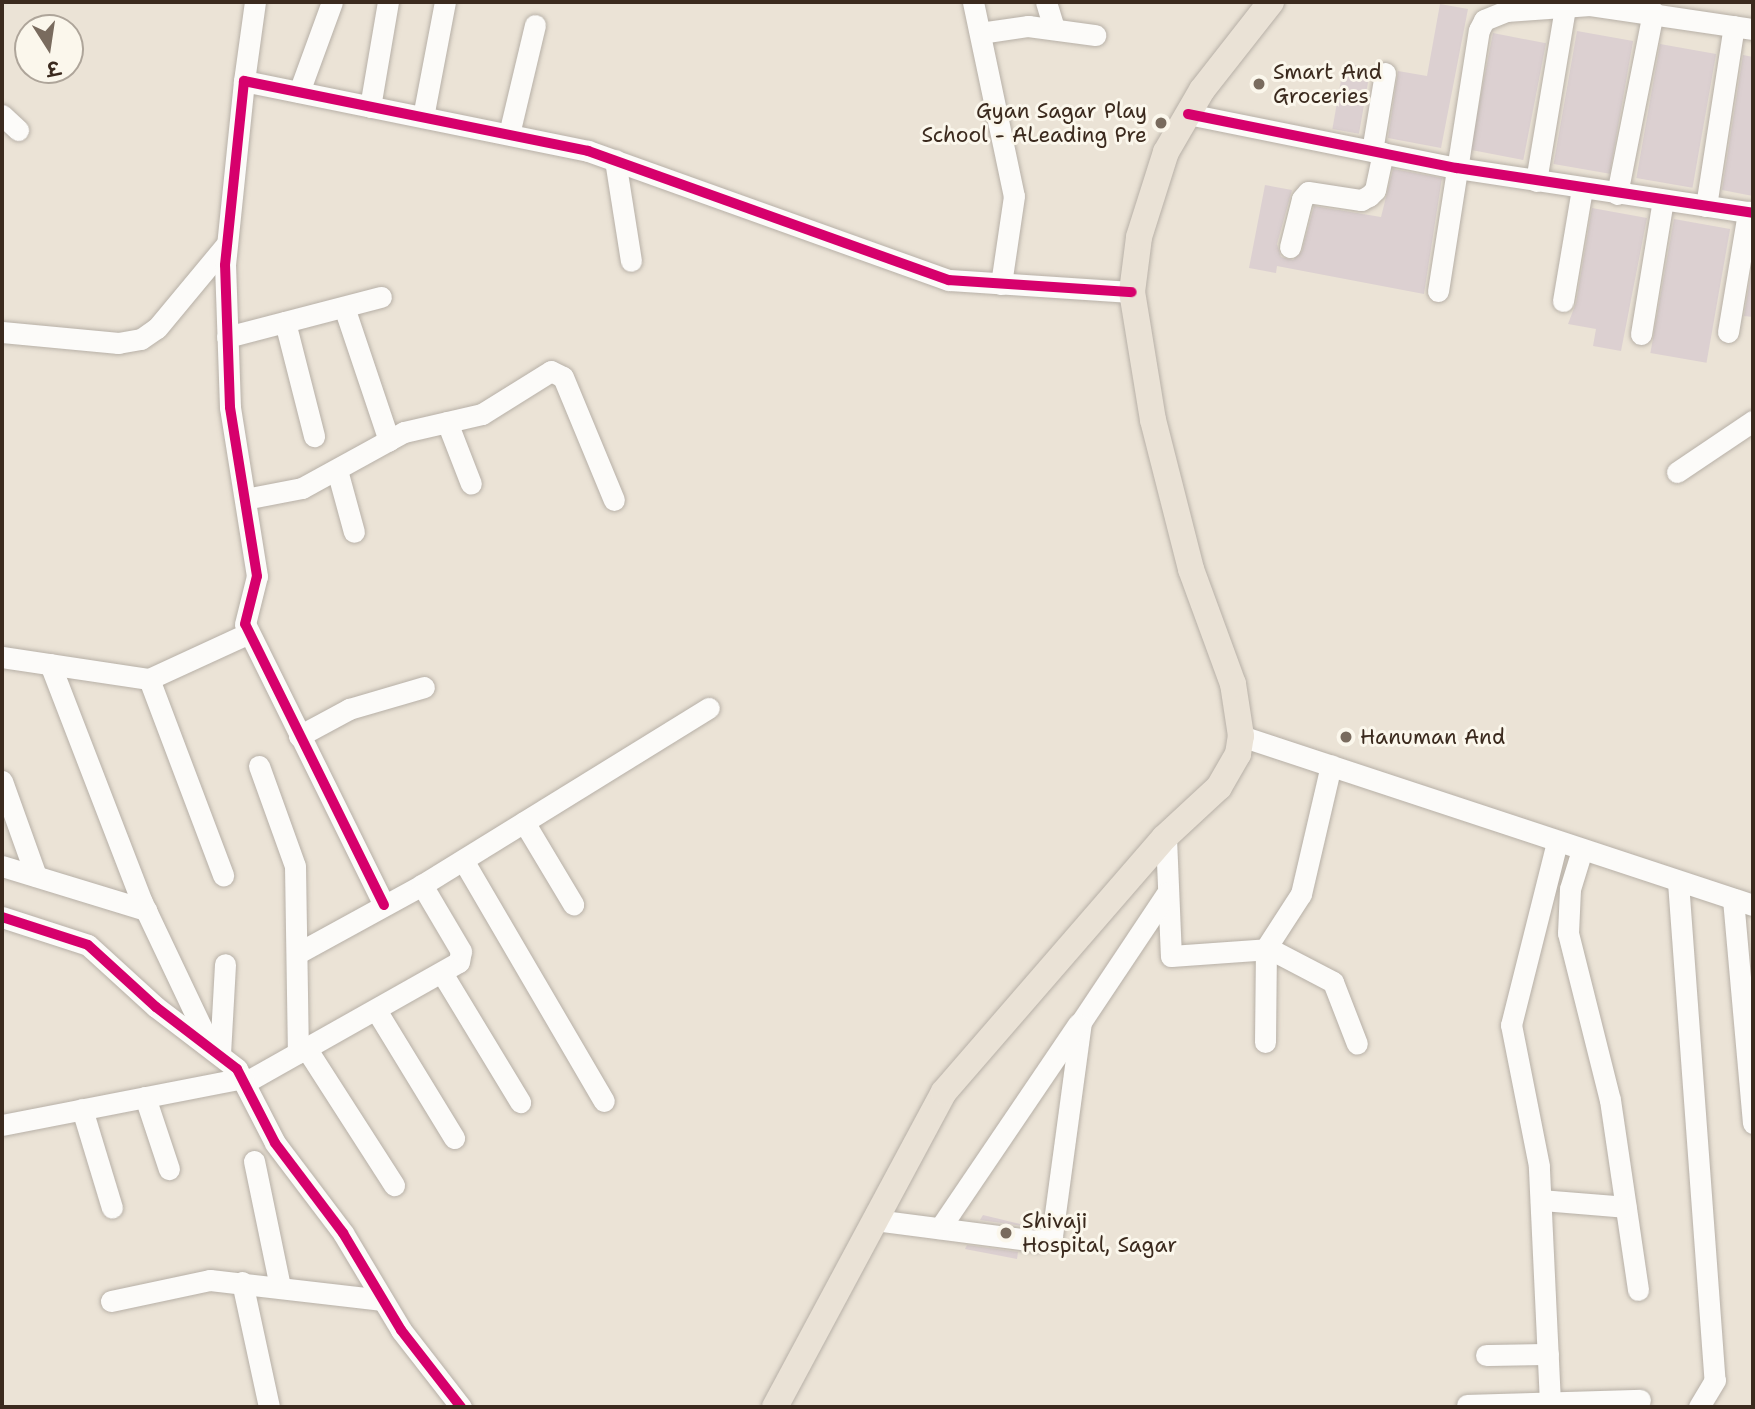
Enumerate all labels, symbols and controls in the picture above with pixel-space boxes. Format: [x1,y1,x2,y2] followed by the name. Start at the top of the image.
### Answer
[14,14,84,84] north arrow
[44,55,62,82] text: उ
[1273,59,1382,109] place label: Smart And Groceries
[1251,76,1267,92] marker: Smart And Groceries
[922,98,1147,148] place label: Gyan Sagar Play School - ALeading Pre
[1153,115,1169,131] marker: Gyan Sagar Play School - ALeading Pre
[1360,724,1505,750] place label: Hanuman And
[1338,729,1354,745] marker: Hanuman And
[1022,1208,1177,1258] place label: Shivaji Hospital, Sagar
[996,1223,1016,1243] marker: Shivaji Hospital, Sagar

